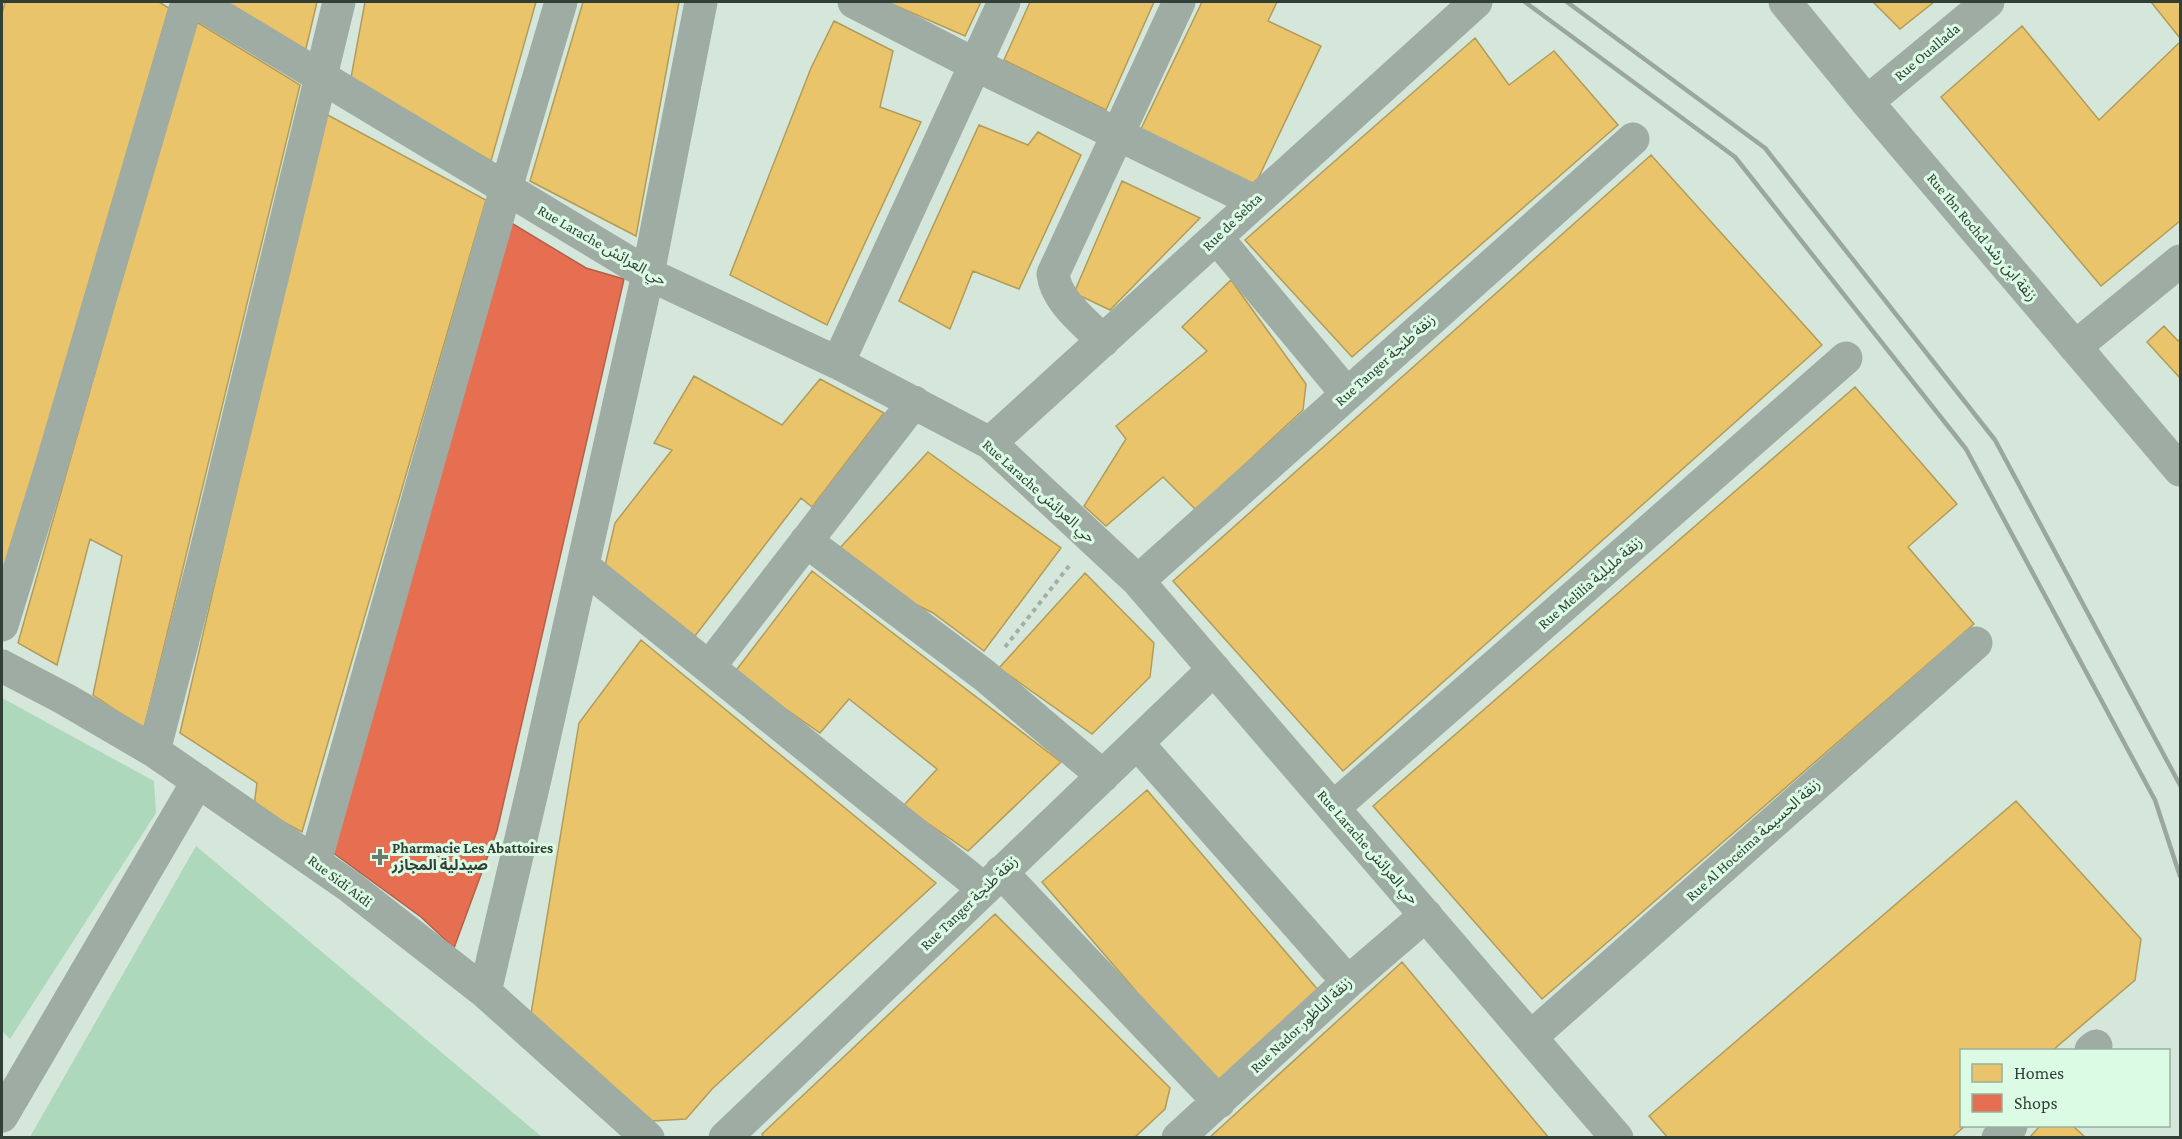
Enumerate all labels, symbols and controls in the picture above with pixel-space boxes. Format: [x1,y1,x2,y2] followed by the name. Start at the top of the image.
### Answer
[1891,20,1963,84] street label: Rue Ouallada
[1923,170,2040,305] street label: Rue Ibn Rochd زنقة ابن رشد
[1199,190,1265,254] street label: Rue de Sebta
[533,202,669,291] street label: Rue Larache حي العرائش
[1332,311,1439,410] street label: Rue Tanger زنقة طنجة
[977,436,1099,548] street label: Rue Larache حي العرائش
[1535,534,1646,633] street label: Rue Melilia زنقة مليلية
[1683,776,1824,905] street label: Rue Al Hoceima زنقة الحسيمة
[1312,787,1422,910] street label: Rue Larache حي العرائش
[391,840,553,874] place label: Pharmacie Les Abattoires صيدلية المجازر
[373,850,387,864] marker: Pharmacie Les Abattoires صيدلية المجازر
[305,852,375,910] street label: Rue Sidi Aidi
[917,852,1022,954] street label: Rue Tanger زنقة طنجة
[1247,974,1355,1077] street label: Rue Nador زنقة الناظور
[1960,1049,2170,1127] legend
[2014,1063,2064,1083] text: Homes
[2014,1093,2058,1113] text: Shops

